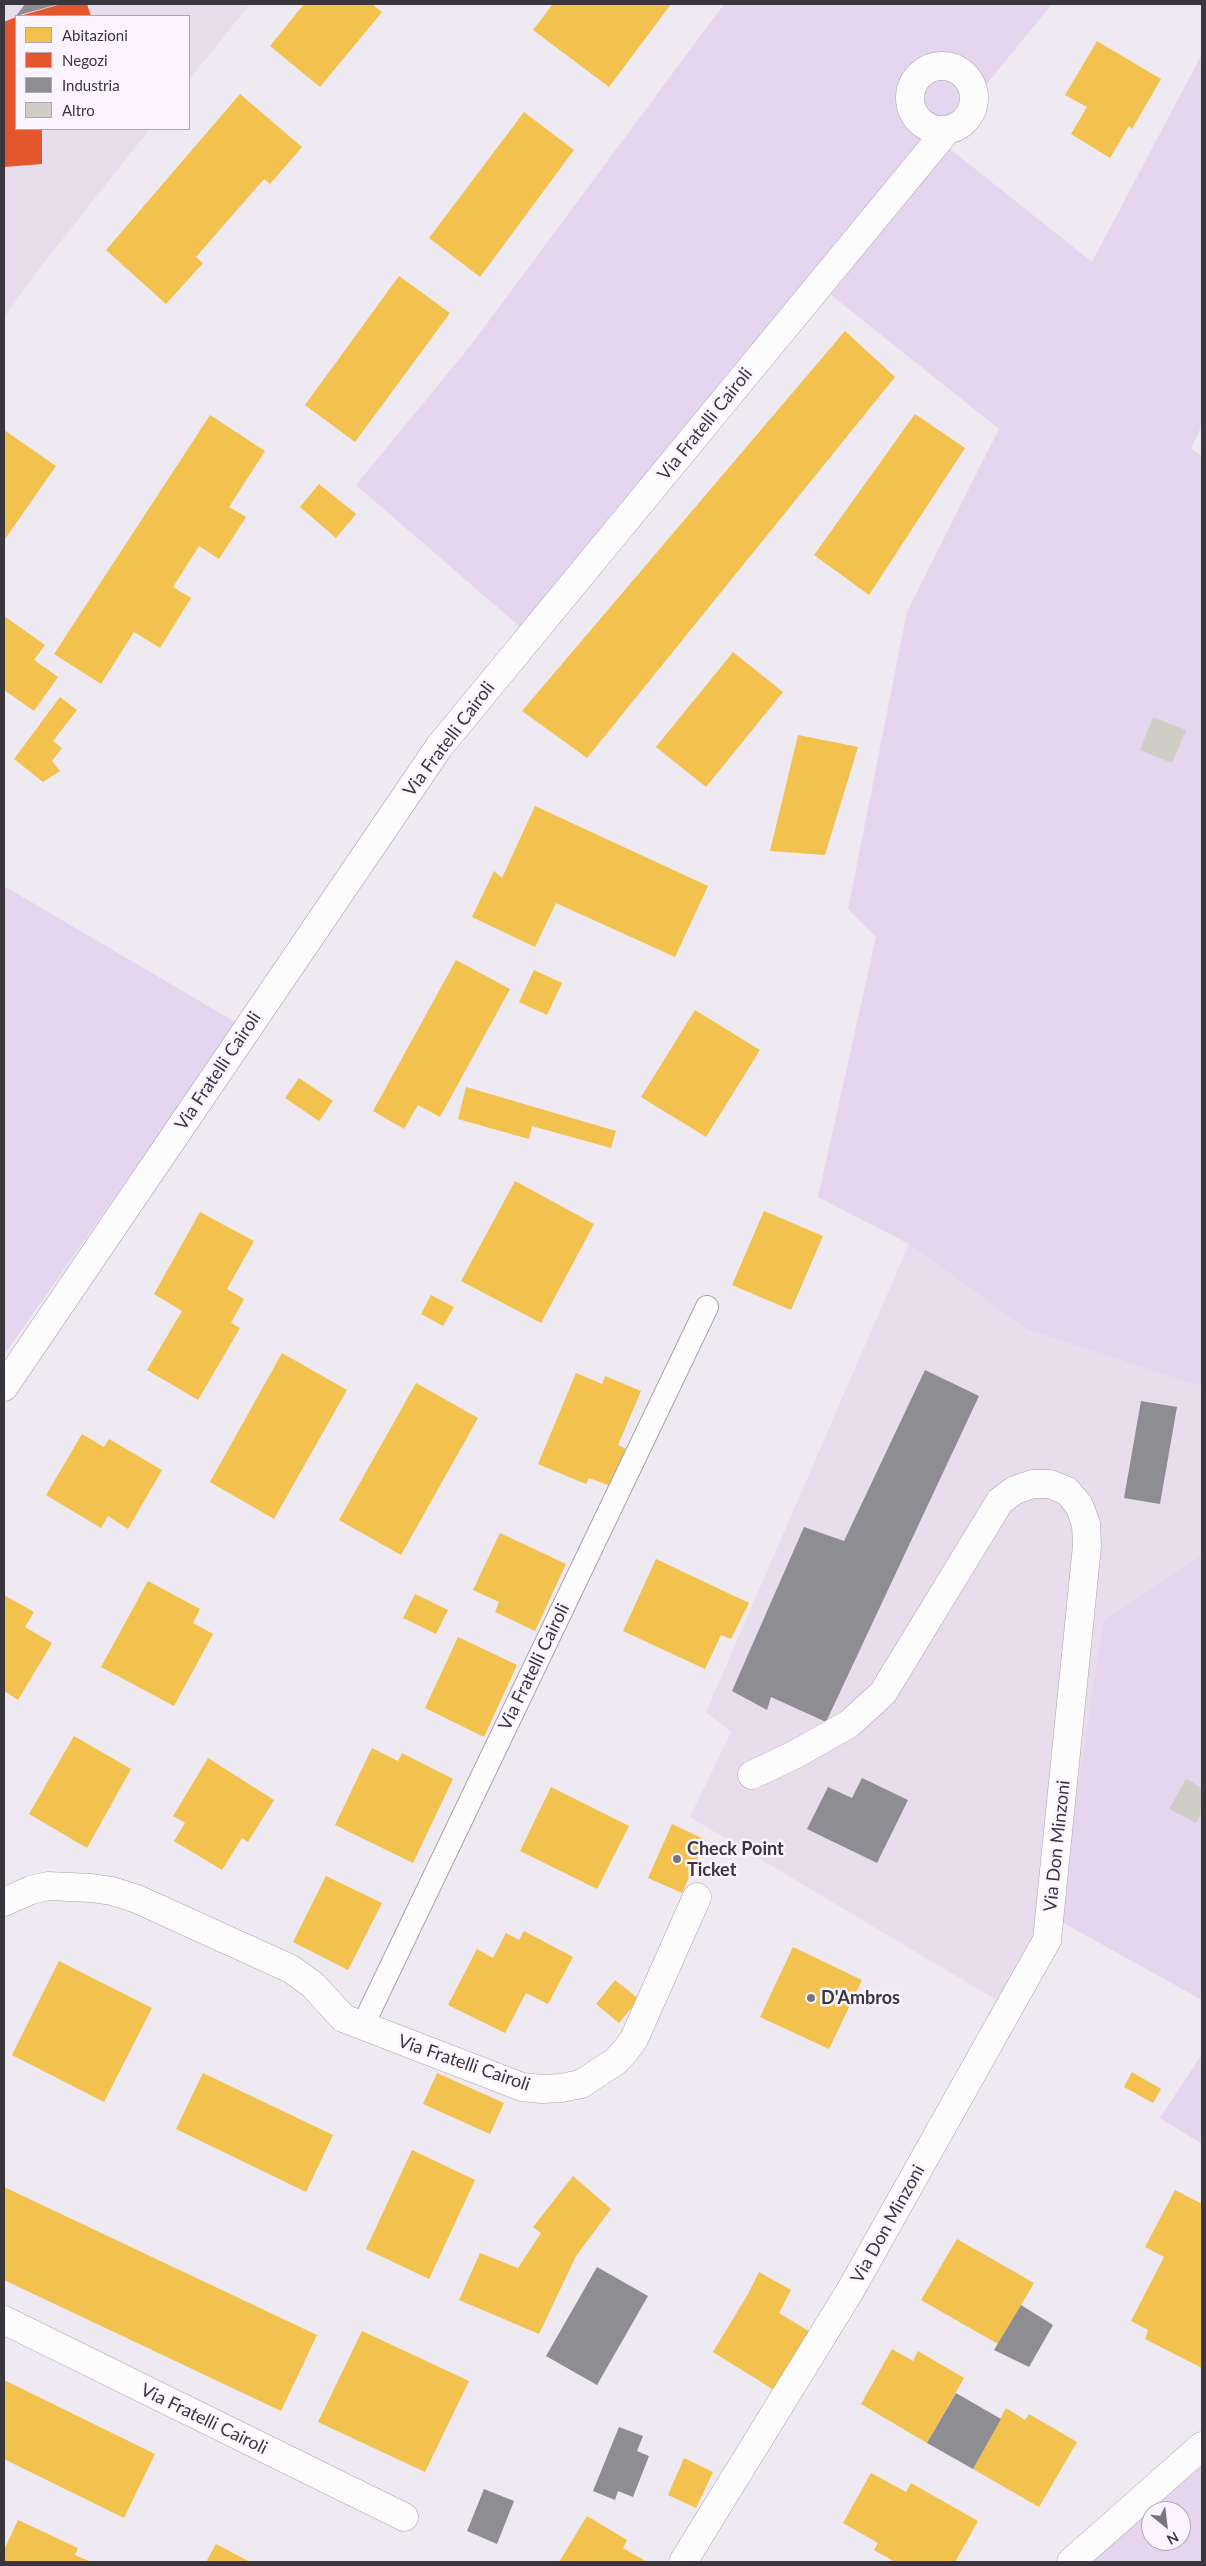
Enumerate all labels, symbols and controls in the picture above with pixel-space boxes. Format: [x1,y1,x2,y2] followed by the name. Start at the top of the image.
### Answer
[15,15,190,130] legend
[62,26,128,44] text: Abitazioni
[62,51,108,69] text: Negozi
[62,76,120,94] text: Industria
[62,101,95,119] text: Altro
[653,363,757,485] street label: Via Fratelli Cairoli
[399,677,499,801] street label: Via Fratelli Cairoli
[170,1008,266,1134] street label: Via Fratelli Cairoli
[494,1600,574,1734] street label: Via Fratelli Cairoli
[1039,1779,1075,1913] street label: Via Don Minzoni
[687,1838,784,1880] place label: Check Point Ticket
[671,1853,683,1865] marker: Check Point Ticket
[821,1987,900,2009] place label: D'Ambros
[805,1992,817,2004] marker: D'Ambros
[395,2030,533,2096] street label: Via Fratelli Cairoli
[847,2161,929,2287] street label: Via Don Minzoni
[137,2379,271,2459] street label: Via Fratelli Cairoli
[1141,2501,1191,2551] north arrow
[1164,2529,1182,2549] text: N

